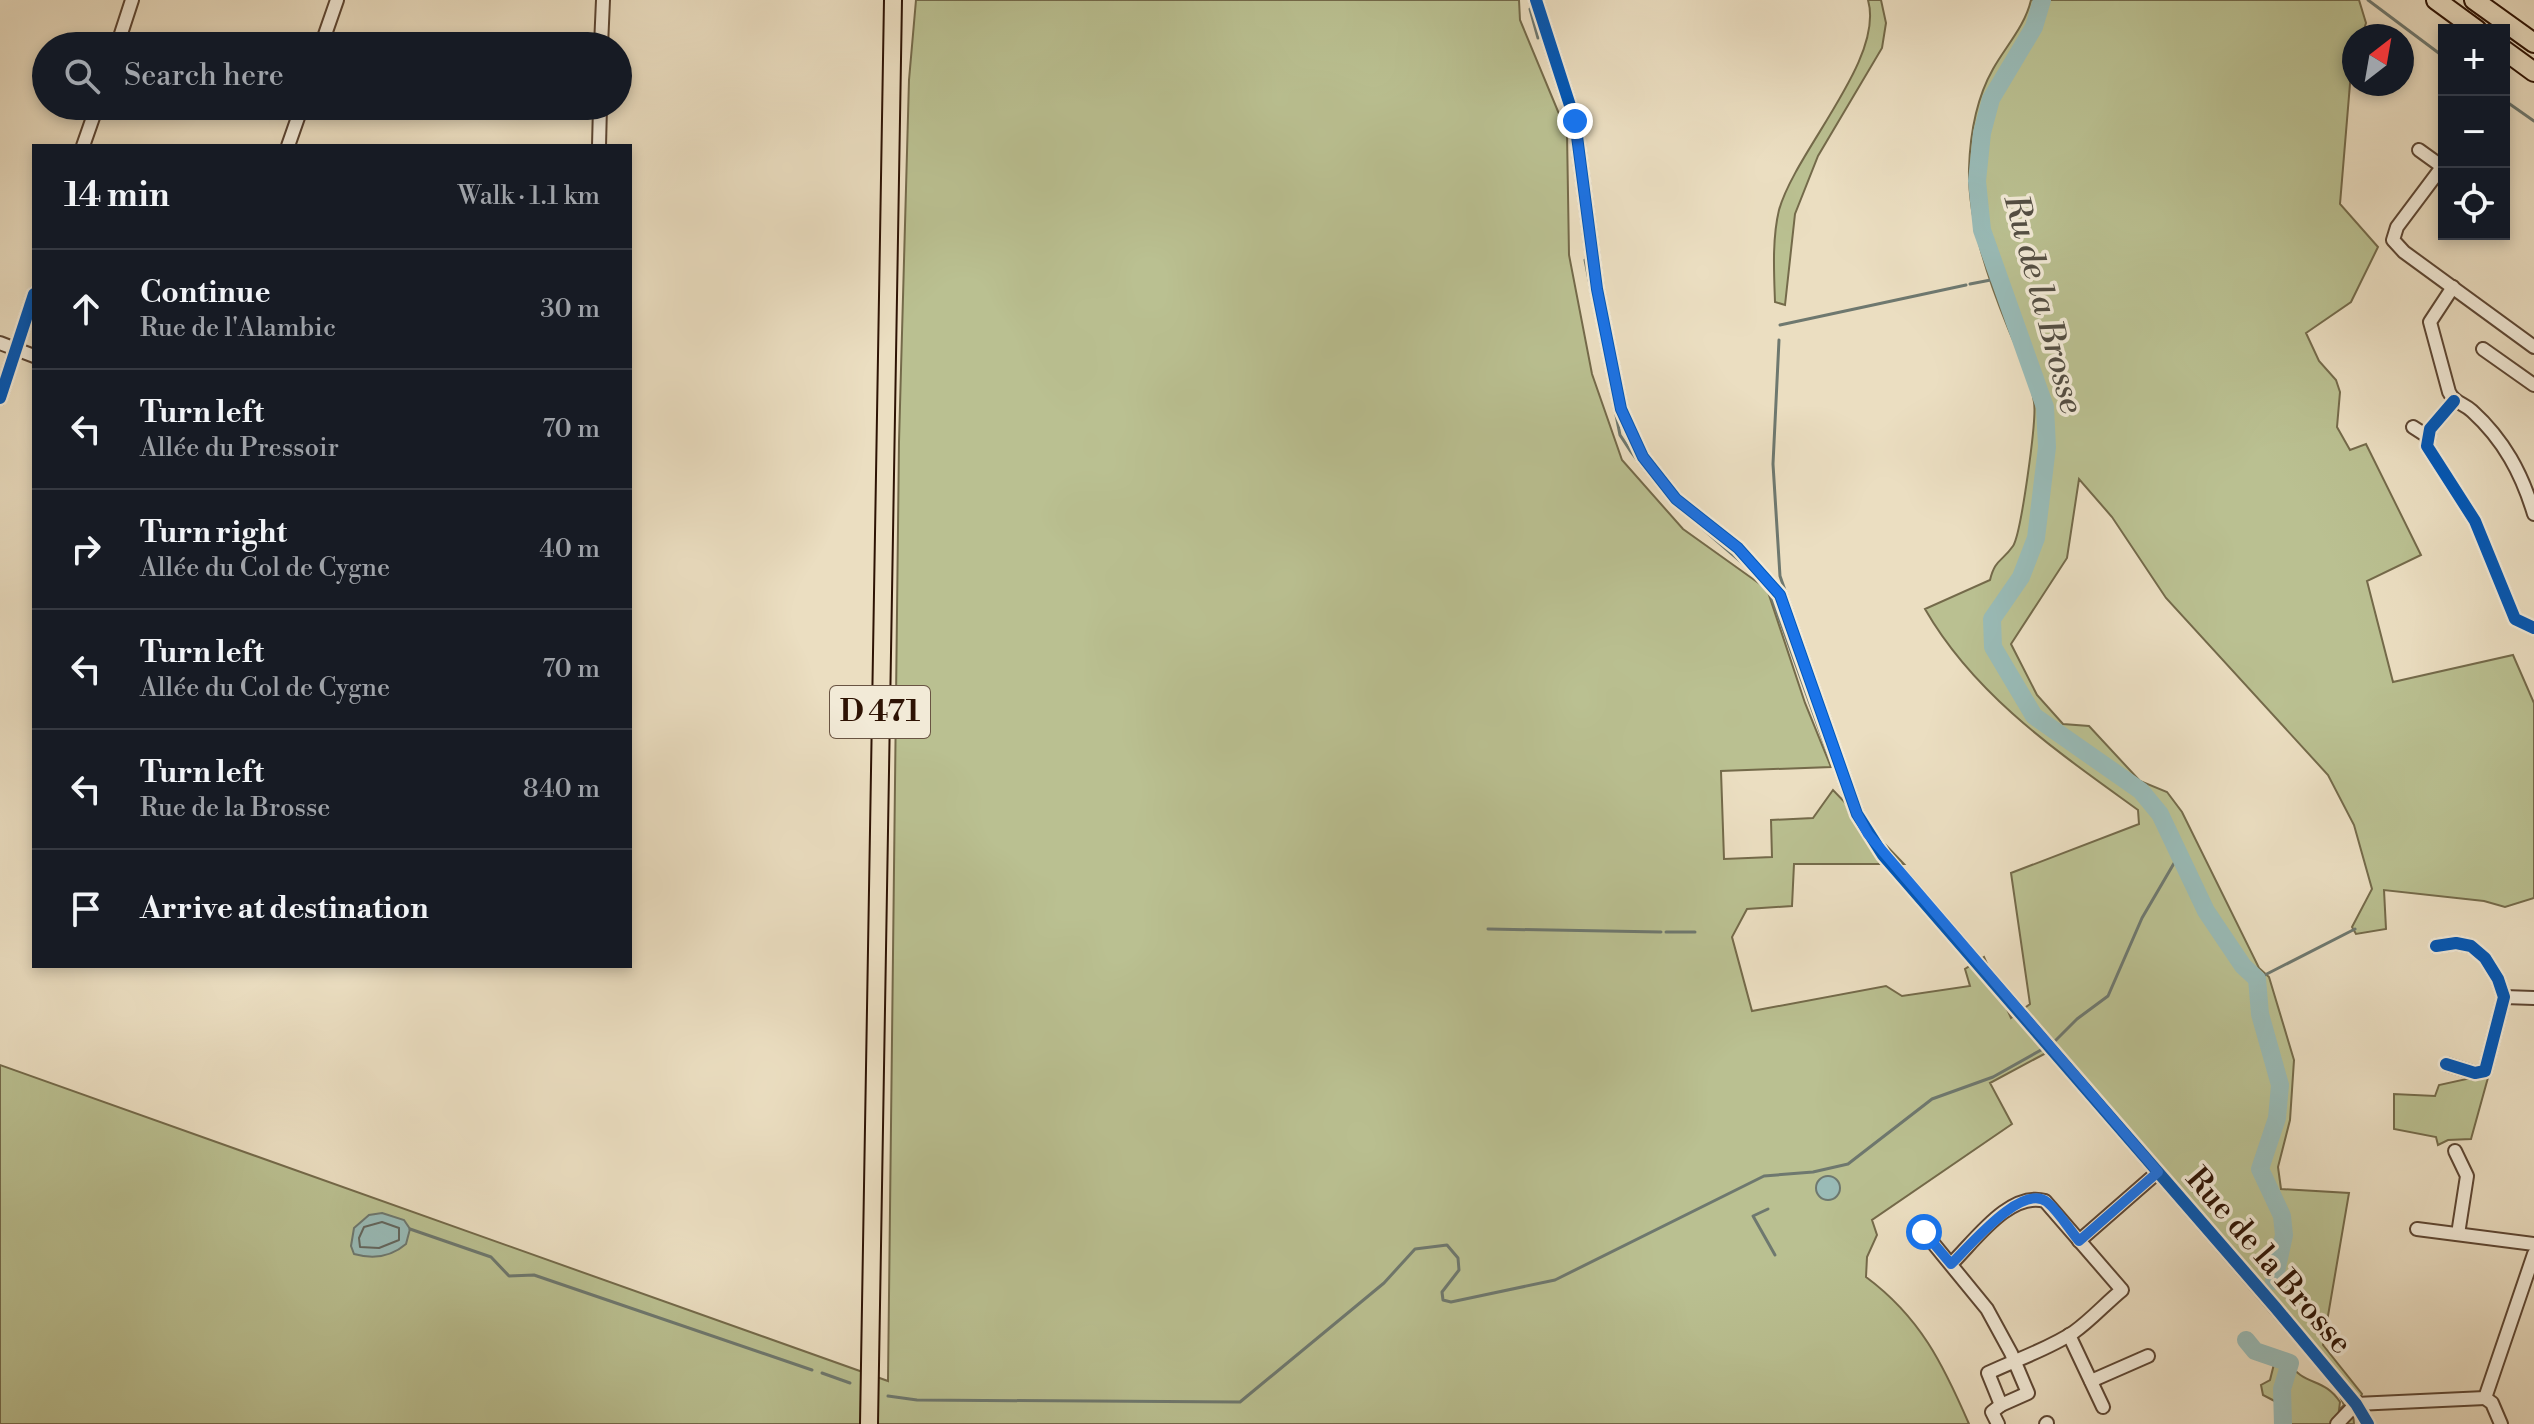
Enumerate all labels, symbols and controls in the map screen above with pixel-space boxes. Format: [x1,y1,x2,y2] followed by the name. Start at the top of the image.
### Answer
[2342,24,2414,96] north arrow
[2438,24,2510,240] map controls
[2438,24,2510,96] button: +
[32,32,632,120] search box
[60,54,104,98] icon: search
[124,57,284,95] text: Search here
[2438,96,2510,168] button: −
[1557,103,1593,139] route end
[2438,168,2510,240] button: locate
[64,175,170,217] text: 14 min
[458,180,600,212] text: Walk · 1.1 km
[1993,189,2092,418] water label: Ru de la Brosse
[140,274,271,312] text: Continue
[64,287,108,331] icon: ahead
[540,293,600,325] text: 30 m
[140,312,336,344] text: Rue de l'Alambic
[140,394,264,432] text: Turn left
[64,407,108,451] icon: left
[542,413,600,445] text: 70 m
[140,432,339,464] text: Allée du Pressoir
[140,514,287,552] text: Turn right
[64,527,108,571] icon: right
[539,533,600,565] text: 40 m
[140,552,390,584] text: Allée du Col de Cygne
[140,634,264,672] text: Turn left
[64,647,108,691] icon: left
[542,653,600,685] text: 70 m
[140,672,390,704] text: Allée du Col de Cygne
[830,686,930,738] road number: D 471
[140,754,264,792] text: Turn left
[64,767,108,811] icon: left
[523,773,600,805] text: 840 m
[140,792,330,824] text: Rue de la Brosse
[64,887,108,931] icon: arrive
[140,890,429,928] text: Arrive at destination
[2177,1159,2361,1363] street label: Rue de la Brosse
[1906,1214,1942,1250] route start

